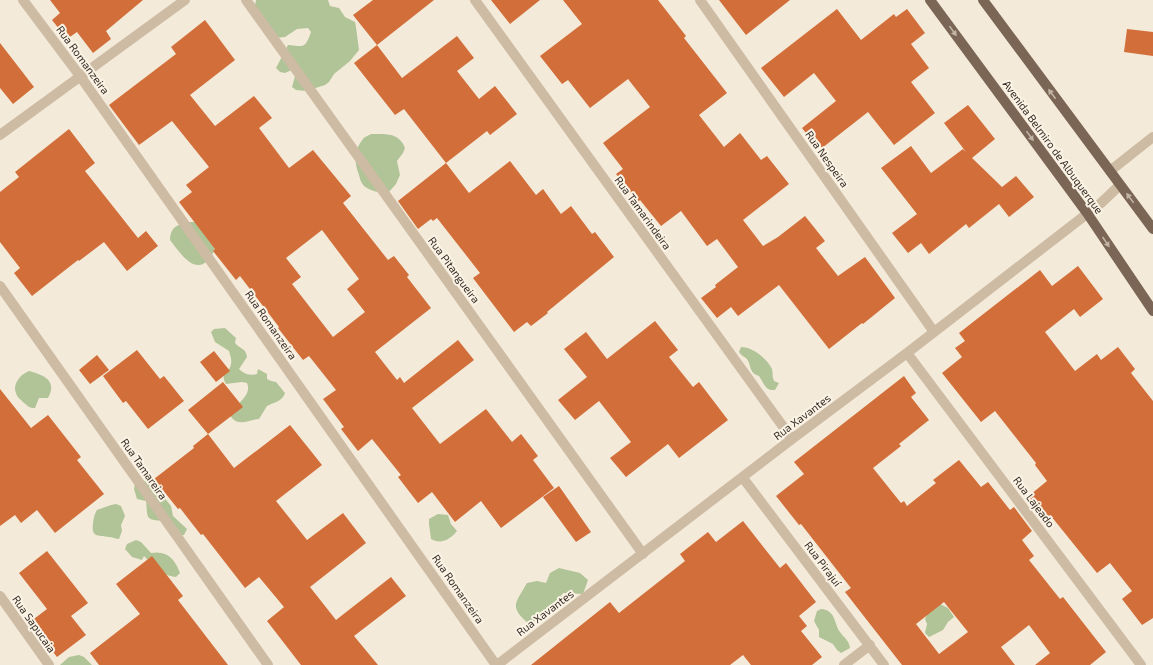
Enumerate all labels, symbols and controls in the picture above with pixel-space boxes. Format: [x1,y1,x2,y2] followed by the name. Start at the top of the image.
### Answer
[54,23,113,96] street label: Rua Romanzeira
[949,26,957,37] one-way arrow
[1001,77,1106,216] street label: Avenida Belmiro de Albuquerque
[1048,88,1056,99] one-way arrow
[803,128,852,190] street label: Rua Nespeira
[1026,131,1034,142] one-way arrow
[612,174,674,252] street label: Rua Tamarindeira
[1126,193,1134,203] one-way arrow
[426,234,483,305] street label: Rua Pitangueira
[1102,237,1110,247] one-way arrow
[243,288,300,362] street label: Rua Romanzeira
[771,391,833,442] street label: Rua Xavantes
[119,436,170,502] street label: Rua Tamareira
[1010,474,1058,530] street label: Rua Lajeado
[801,539,845,590] street label: Rua Pirajuí
[430,552,487,626] street label: Rua Romanzeira
[514,587,576,638] street label: Rua Xavantes
[10,593,59,655] street label: Rua Sapucaia

